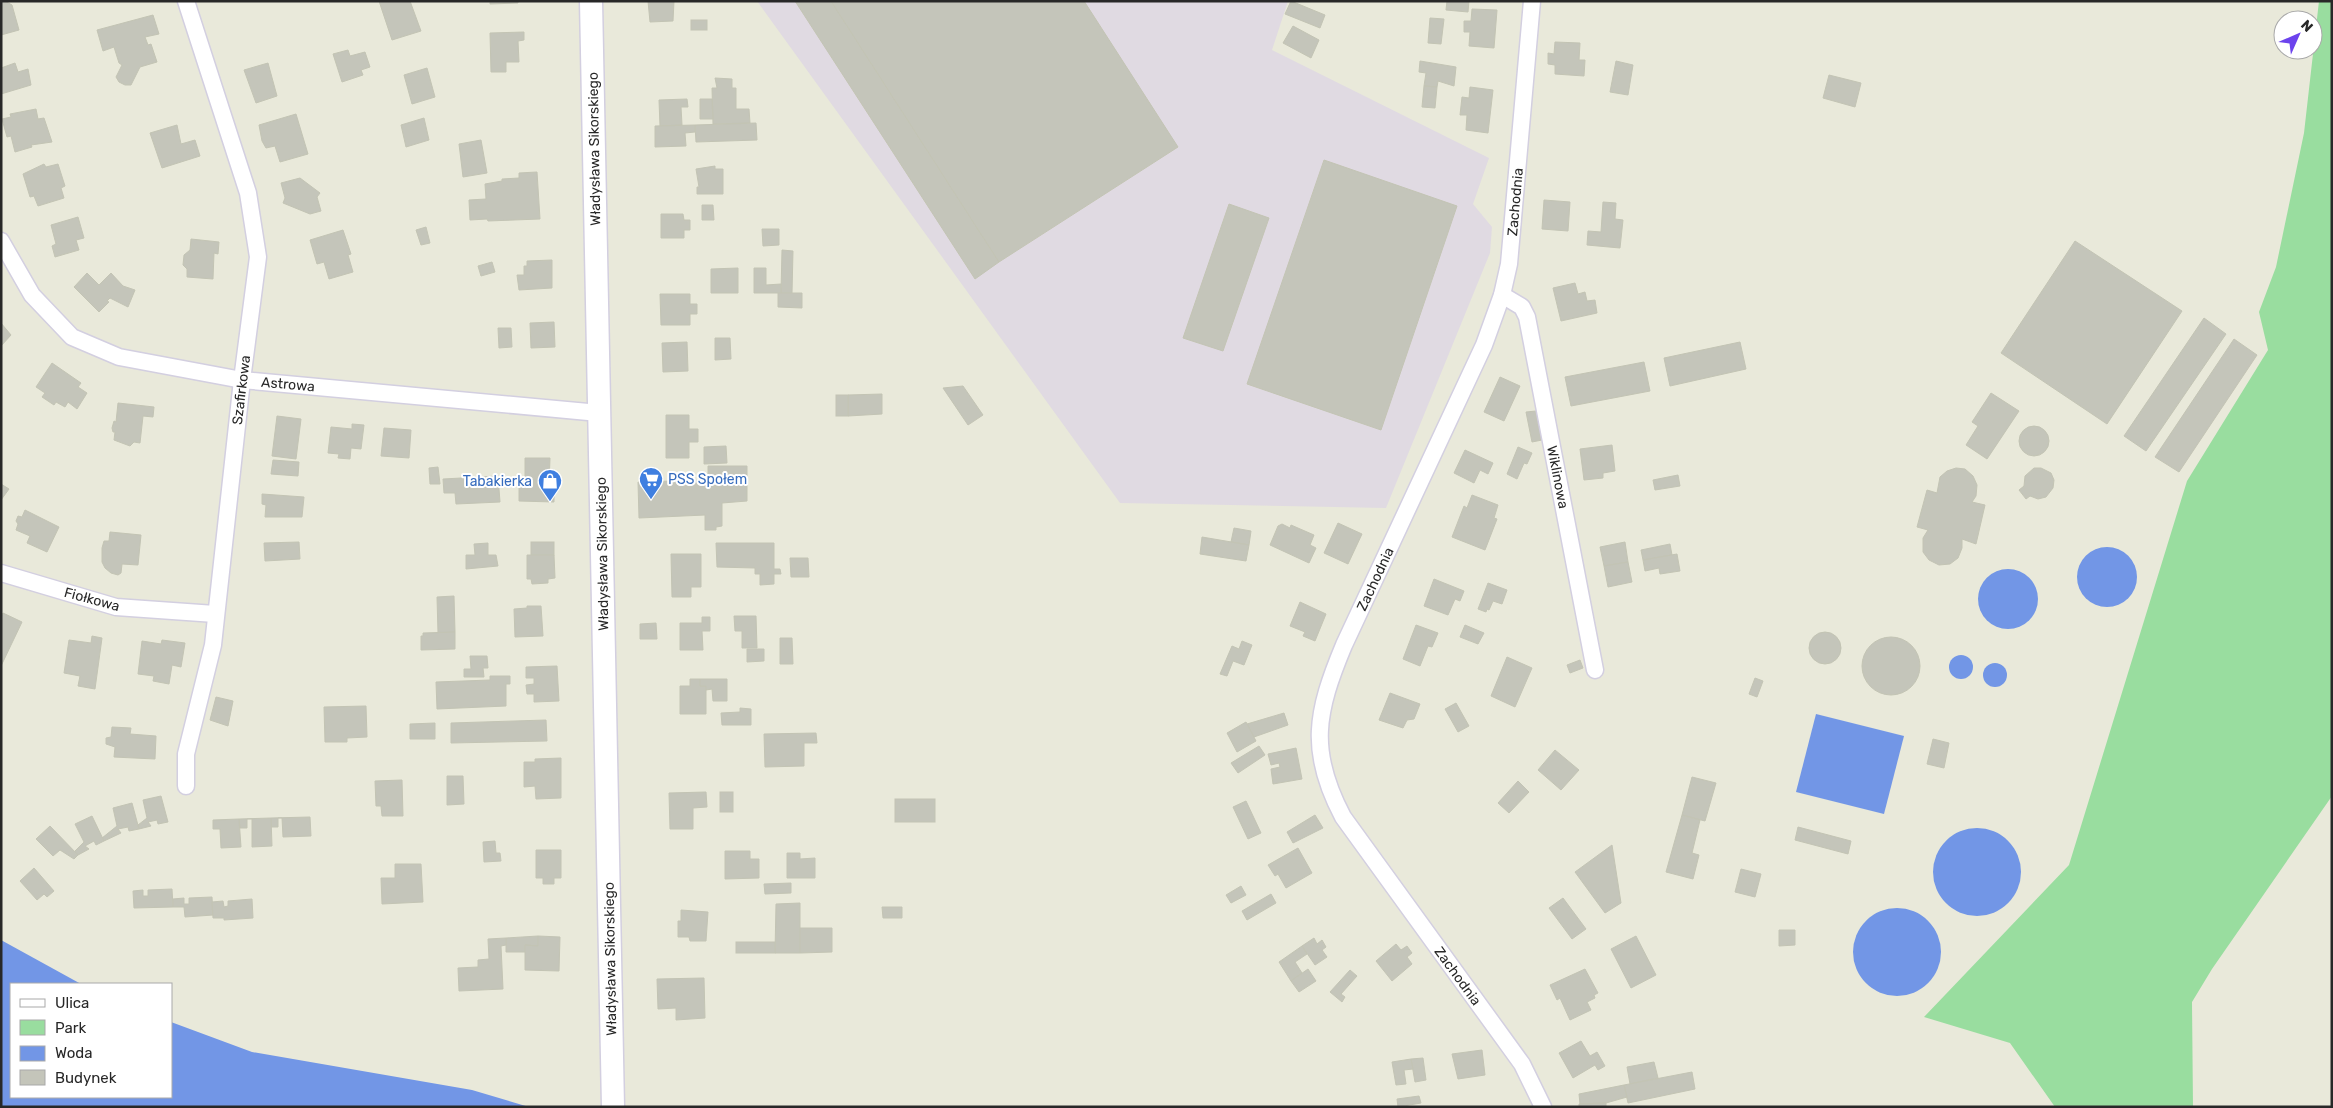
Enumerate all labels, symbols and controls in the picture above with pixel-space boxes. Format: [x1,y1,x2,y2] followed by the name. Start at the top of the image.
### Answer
[2273,10,2323,60] north arrow
[2297,17,2316,36] text: N
[585,72,604,226] street label: Władysława Sikorskiego
[1504,167,1527,237] street label: Zachodnia
[229,354,254,426] street label: Szafirkowa
[260,374,315,395] street label: Astrowa
[1543,444,1572,510] street label: Wiklinowa
[638,466,664,500] supermarket icon: PSS Społem
[537,468,563,502] shop icon: Tabakierka
[668,471,747,488] place label: PSS Społem
[463,473,532,490] place label: Tabakierka
[593,477,612,631] street label: Władysława Sikorskiego
[1353,545,1398,614] street label: Zachodnia
[62,584,122,615] street label: Fiołkowa
[601,882,620,1036] street label: Władysława Sikorskiego
[1431,944,1485,1009] street label: Zachodnia
[10,983,172,1098] legend
[55,994,89,1012] text: Ulica
[55,1019,86,1037] text: Park
[55,1044,93,1062] text: Woda
[55,1069,117,1087] text: Budynek

